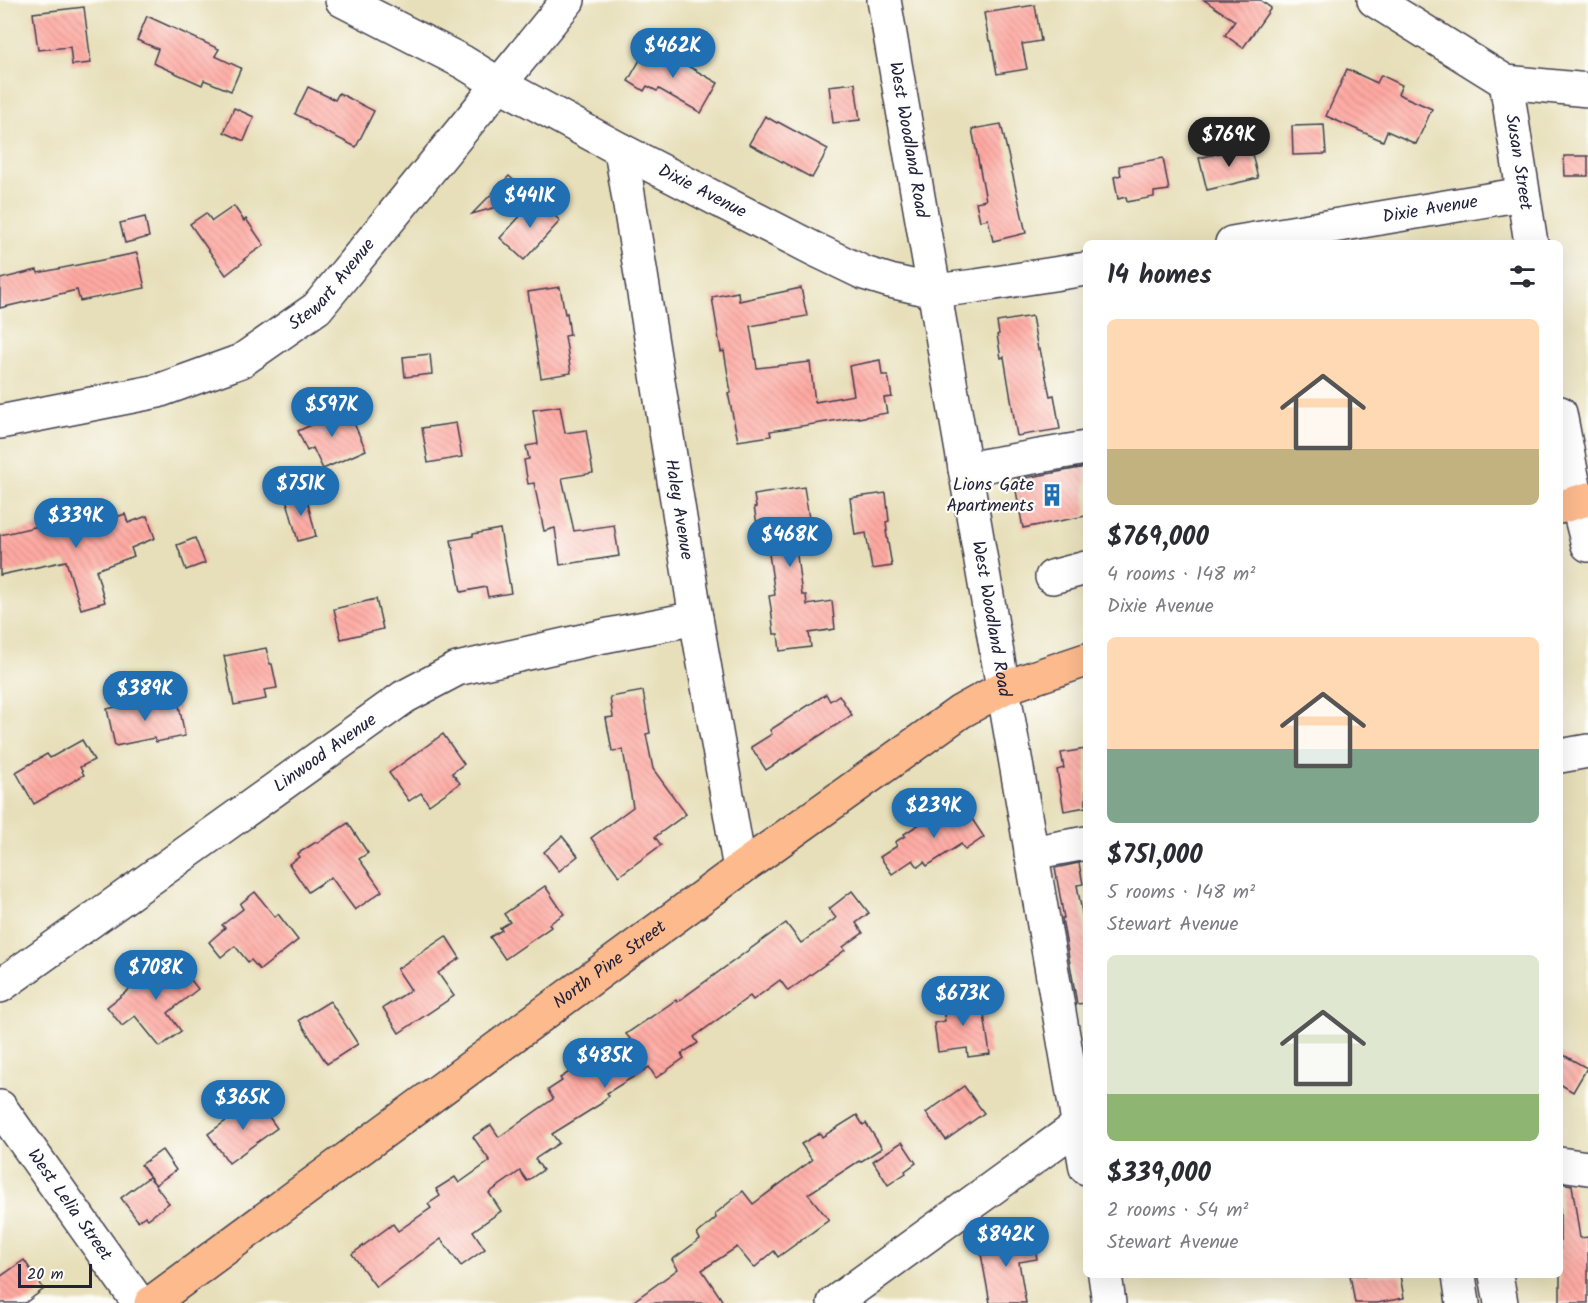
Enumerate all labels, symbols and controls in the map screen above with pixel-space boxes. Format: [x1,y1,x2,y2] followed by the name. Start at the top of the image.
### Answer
[631,28,715,79] pin: $462K
[644,31,702,63] text: $462K
[880,59,936,221] street label: West Woodland Road
[1497,112,1540,213] street label: Susan Street
[1187,117,1271,168] pin: $769K
[1202,120,1256,152] text: $769K
[653,157,752,226] street label: Dixie Avenue
[488,178,572,229] pin: $441K
[504,181,556,213] text: $441K
[1380,187,1480,232] street label: Dixie Avenue
[282,232,383,338] street label: Stewart Avenue
[1107,255,1212,297] text: 14 homes
[1506,260,1539,293] icon: filters
[1269,358,1377,466] icon: home
[290,387,374,438] pin: $597K
[305,390,359,422] text: $597K
[656,457,701,562] street label: Haley Avenue
[259,466,343,517] pin: $751K
[276,469,326,501] text: $751K
[946,471,1034,521] place label: Lions Gate Apartments
[1039,482,1065,508] building icon: Lions Gate Apartments
[34,498,118,549] pin: $339K
[48,501,104,533] text: $339K
[748,517,832,568] pin: $468K
[1107,517,1209,559] text: $769,000
[761,520,819,552] text: $468K
[963,538,1019,700] street label: West Woodland Road
[1107,559,1255,591] text: 4 rooms · 148 m²
[1107,591,1214,623] text: Dixie Avenue
[103,671,187,722] pin: $389K
[117,674,173,706] text: $389K
[1269,676,1377,784] icon: home
[268,706,383,800] street label: Linwood Avenue
[892,788,976,839] pin: $239K
[906,791,962,823] text: $239K
[1107,835,1203,877] text: $751,000
[1107,877,1255,909] text: 5 rooms · 148 m²
[1107,909,1238,941] text: Stewart Avenue
[547,913,674,1017] street label: North Pine Street
[114,950,198,1001] pin: $708K
[128,953,184,985] text: $708K
[921,976,1005,1027] pin: $673K
[935,979,991,1011] text: $673K
[1269,994,1377,1102] icon: home
[563,1038,647,1089] pin: $485K
[577,1041,633,1073] text: $485K
[201,1080,285,1131] pin: $365K
[215,1083,271,1115] text: $365K
[19,1143,120,1268] street label: West Lelia Street
[1107,1153,1211,1195] text: $339,000
[1107,1195,1248,1227] text: 2 rooms · 54 m²
[964,1217,1048,1268] pin: $842K
[977,1220,1035,1252] text: $842K
[1107,1227,1238,1259] text: Stewart Avenue
[18,1261,92,1288] scale bar
[27,1262,63,1287] text: 20 m

